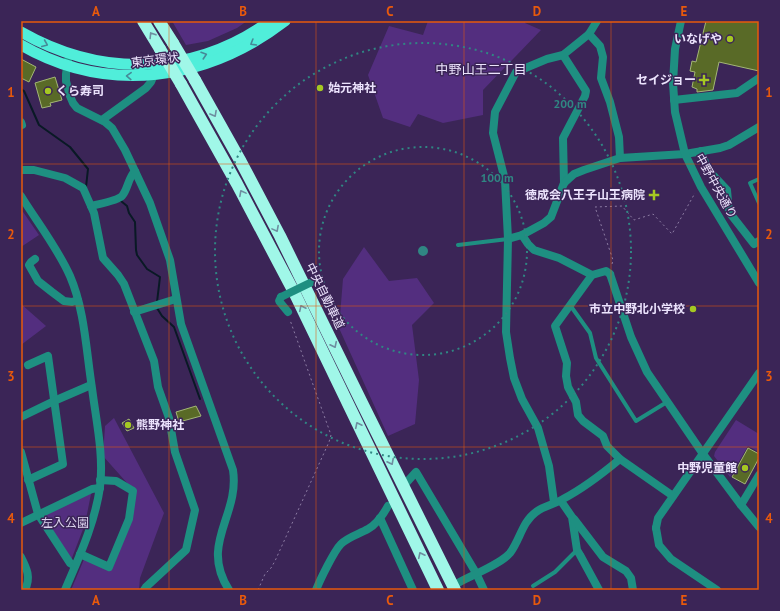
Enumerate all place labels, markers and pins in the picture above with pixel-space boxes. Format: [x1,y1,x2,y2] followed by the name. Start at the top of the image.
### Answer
[674,31,722,46] place label: いなげや
[725,34,735,44] marker: いなげや
[636,72,696,87] place label: セイジョー
[699,75,709,85] marker: セイジョー
[328,80,376,95] place label: 始元神社
[56,83,104,98] place label: くら寿司
[315,83,325,93] marker: 始元神社
[43,86,53,96] marker: くら寿司
[525,187,645,202] place label: 徳成会八王子山王病院
[648,189,660,201] marker: 徳成会八王子山王病院
[416,244,430,258] centre of rings
[589,301,685,316] place label: 市立中野北小学校
[688,304,698,314] marker: 市立中野北小学校
[136,417,184,432] place label: 熊野神社
[123,420,133,430] marker: 熊野神社
[677,460,737,475] place label: 中野児童館
[740,463,750,473] marker: 中野児童館

